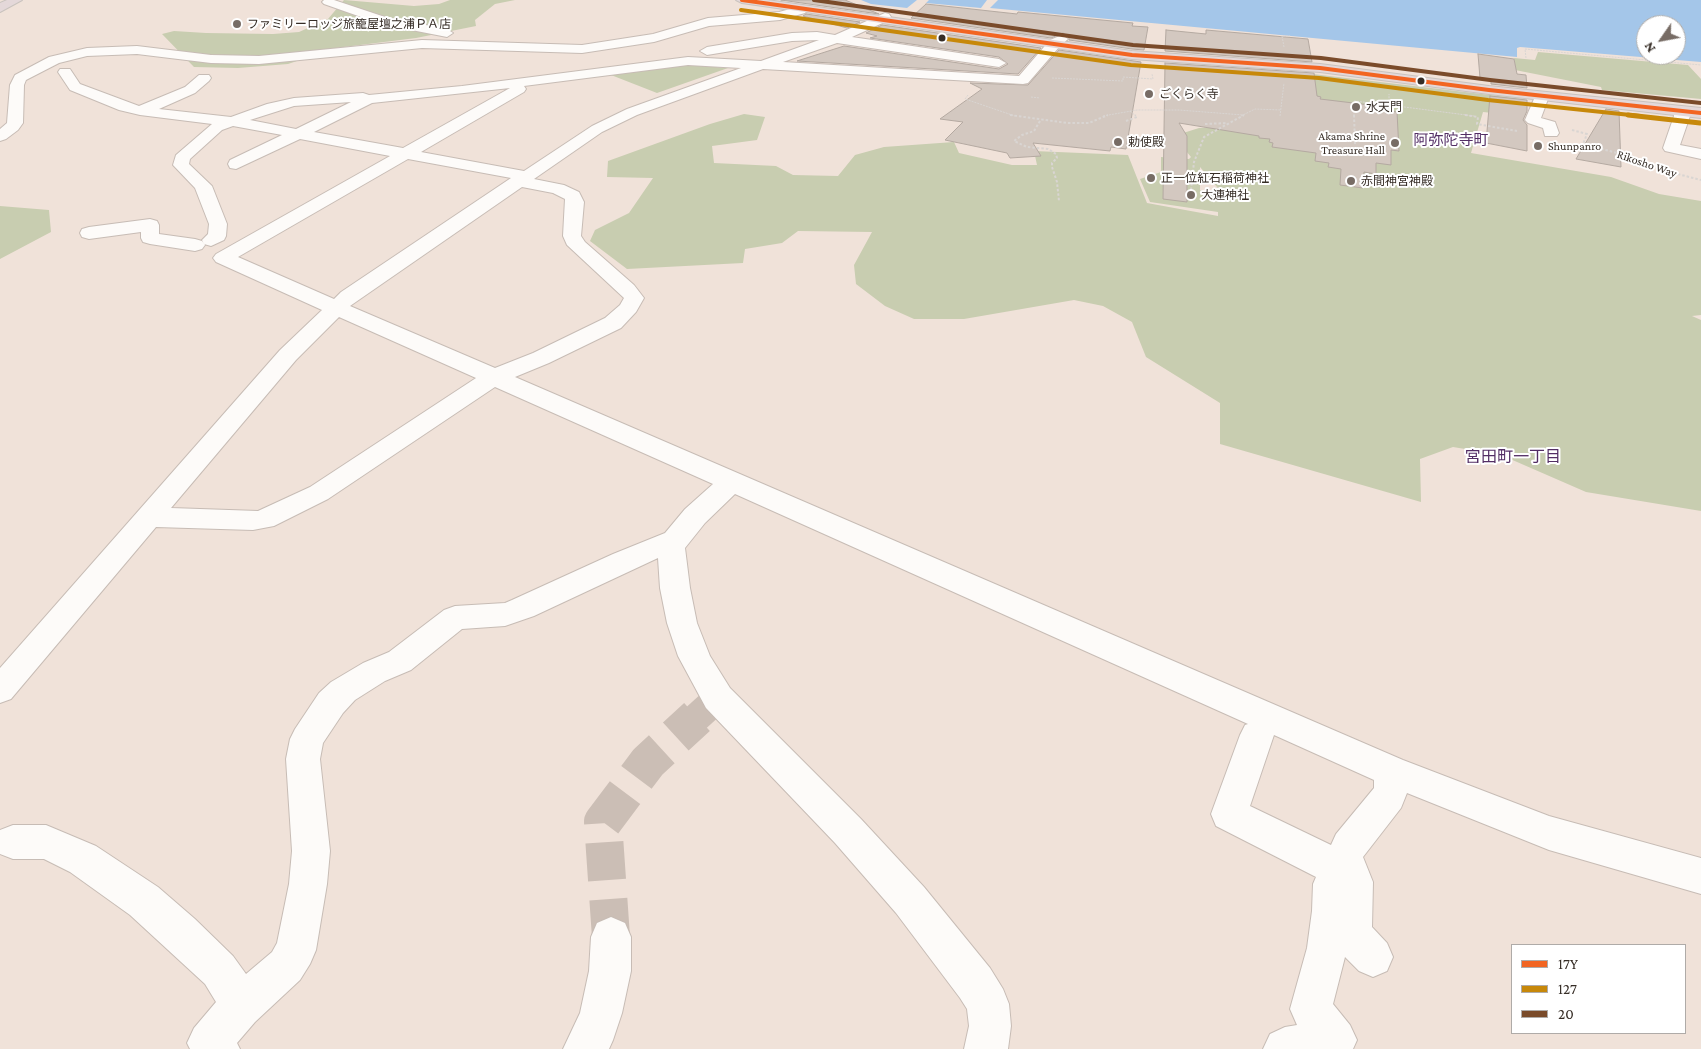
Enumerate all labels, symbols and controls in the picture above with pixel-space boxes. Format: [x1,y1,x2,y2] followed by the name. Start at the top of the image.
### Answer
[1636,15,1686,65] north arrow
[247,17,451,31] place label: ファミリーロッジ旅籠屋壇之浦ＰＡ店
[231,18,243,30] marker: ファミリーロッジ旅籠屋壇之浦ＰＡ店
[937,33,947,43] unlabelled marker
[1640,39,1659,56] text: N
[1416,76,1426,86] unlabelled marker
[1159,87,1219,101] place label: ごくらく寺
[1143,88,1155,100] marker: ごくらく寺
[1366,100,1402,114] place label: 水天門
[1350,101,1362,113] marker: 水天門
[1318,129,1385,157] place label: Akama Shrine Treasure Hall
[1414,131,1488,149] district label: 阿弥陀寺町
[1128,135,1164,149] place label: 勅使殿
[1112,136,1124,148] marker: 勅使殿
[1389,137,1401,149] marker: Akama Shrine Treasure Hall
[1548,139,1601,153] place label: Shunpanro
[1532,140,1544,152] marker: Shunpanro
[1615,147,1679,181] street label: Rikosho Way
[1161,171,1269,185] place label: 正一位紅石稲荷神社
[1145,172,1157,184] marker: 正一位紅石稲荷神社
[1361,174,1433,188] place label: 赤間神宮神殿
[1345,175,1357,187] marker: 赤間神宮神殿
[1201,188,1249,202] place label: 大連神社
[1185,189,1197,201] marker: 大連神社
[1465,447,1561,467] district label: 宮田町一丁目
[1511,944,1686,1034] legend
[1558,956,1578,972] text: 17Y
[1558,981,1577,997] text: 127
[1558,1006,1574,1022] text: 20

